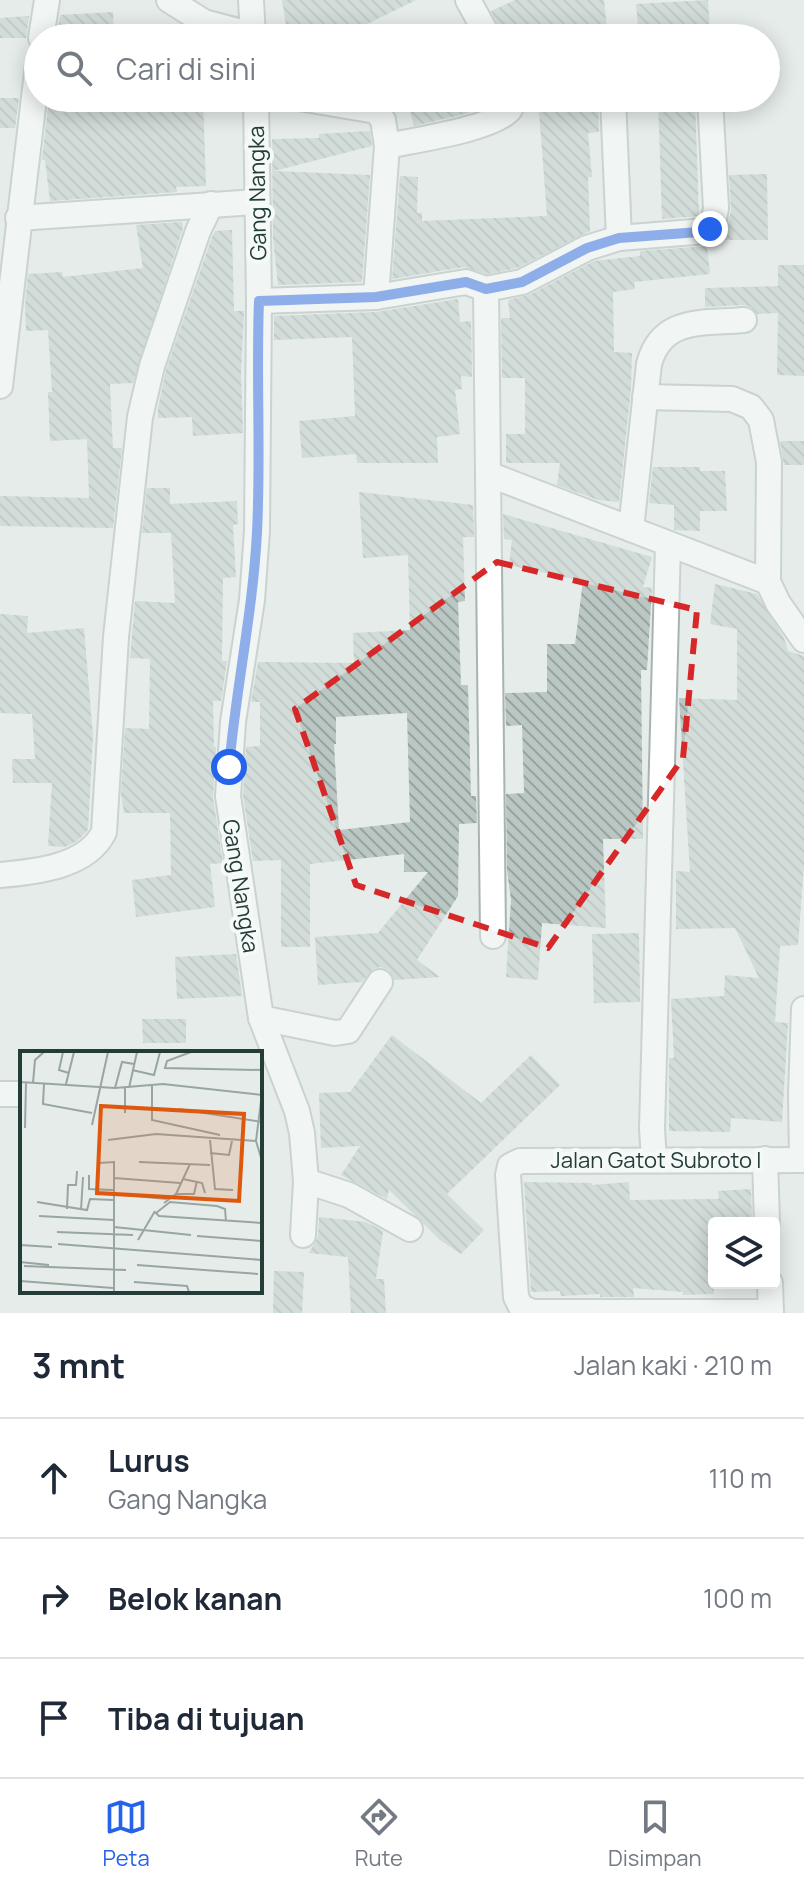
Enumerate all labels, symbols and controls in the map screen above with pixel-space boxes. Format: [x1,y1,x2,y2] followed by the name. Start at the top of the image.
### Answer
[24,24,780,112] search box
[52,46,96,90] icon: search
[116,48,256,89] text: Cari di sini
[241,125,273,261] street label: Gang Nangka
[692,211,728,247] route end
[211,749,247,785] route start
[216,817,266,955] street label: Gang Nangka
[20,1051,262,1293] inset map
[551,1145,761,1175] street label: Jalan Gatot Subroto I
[708,1217,780,1289] map controls
[708,1217,780,1289] button: layers
[32,1342,125,1388] text: 3 mnt
[574,1347,772,1383] text: Jalan kaki · 210 m
[108,1440,190,1481] text: Lurus
[32,1456,76,1500] icon: ahead
[709,1460,772,1496] text: 110 m
[108,1481,267,1517] text: Gang Nangka
[32,1576,76,1620] icon: right
[108,1578,282,1619] text: Belok kanan
[703,1580,772,1616] text: 100 m
[32,1696,76,1740] icon: arrive
[108,1698,305,1739] text: Tiba di tujuan
[103,1795,150,1873] tab: Peta
[355,1795,403,1873] tab: Rute
[608,1795,701,1873] tab: Disimpan

